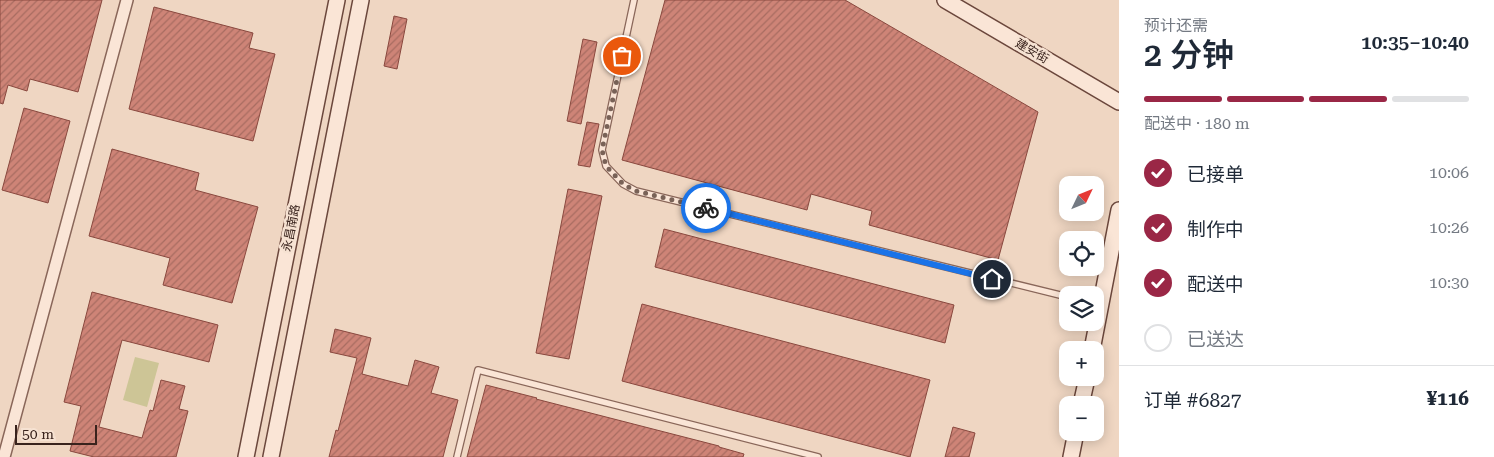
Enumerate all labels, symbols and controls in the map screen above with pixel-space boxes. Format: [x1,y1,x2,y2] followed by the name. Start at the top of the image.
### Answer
[1144,16,1208,35] text: 预计还需
[1361,31,1469,54] text: 10:35–10:40
[601,35,643,77] pin
[1013,36,1051,66] street label: 建安街
[1144,36,1234,74] text: 2 分钟
[608,42,636,70] icon: bag
[1144,114,1250,133] text: 配送中 · 180 m
[1144,159,1172,187] icon: check
[1187,163,1244,186] text: 已接单
[1429,163,1469,182] text: 10:06
[1059,176,1104,221] north arrow
[1059,176,1104,441] map controls
[681,183,731,233] courier
[692,194,720,222] icon: bike
[280,203,302,253] street label: 永昌南路
[1144,214,1172,242] icon: check
[1187,218,1244,241] text: 制作中
[1429,218,1469,237] text: 10:26
[1059,231,1104,276] button: locate
[971,258,1013,300] pin
[978,265,1006,293] icon: home
[1144,269,1172,297] icon: check
[1187,273,1244,296] text: 配送中
[1429,273,1469,292] text: 10:30
[1059,286,1104,331] button: layers
[1187,328,1244,351] text: 已送达
[1059,341,1104,386] button: +
[1426,387,1469,410] text: ¥116
[1144,389,1241,412] text: 订单 #6827
[1059,396,1104,441] button: −
[15,422,98,445] scale bar
[22,426,54,442] text: 50 m

